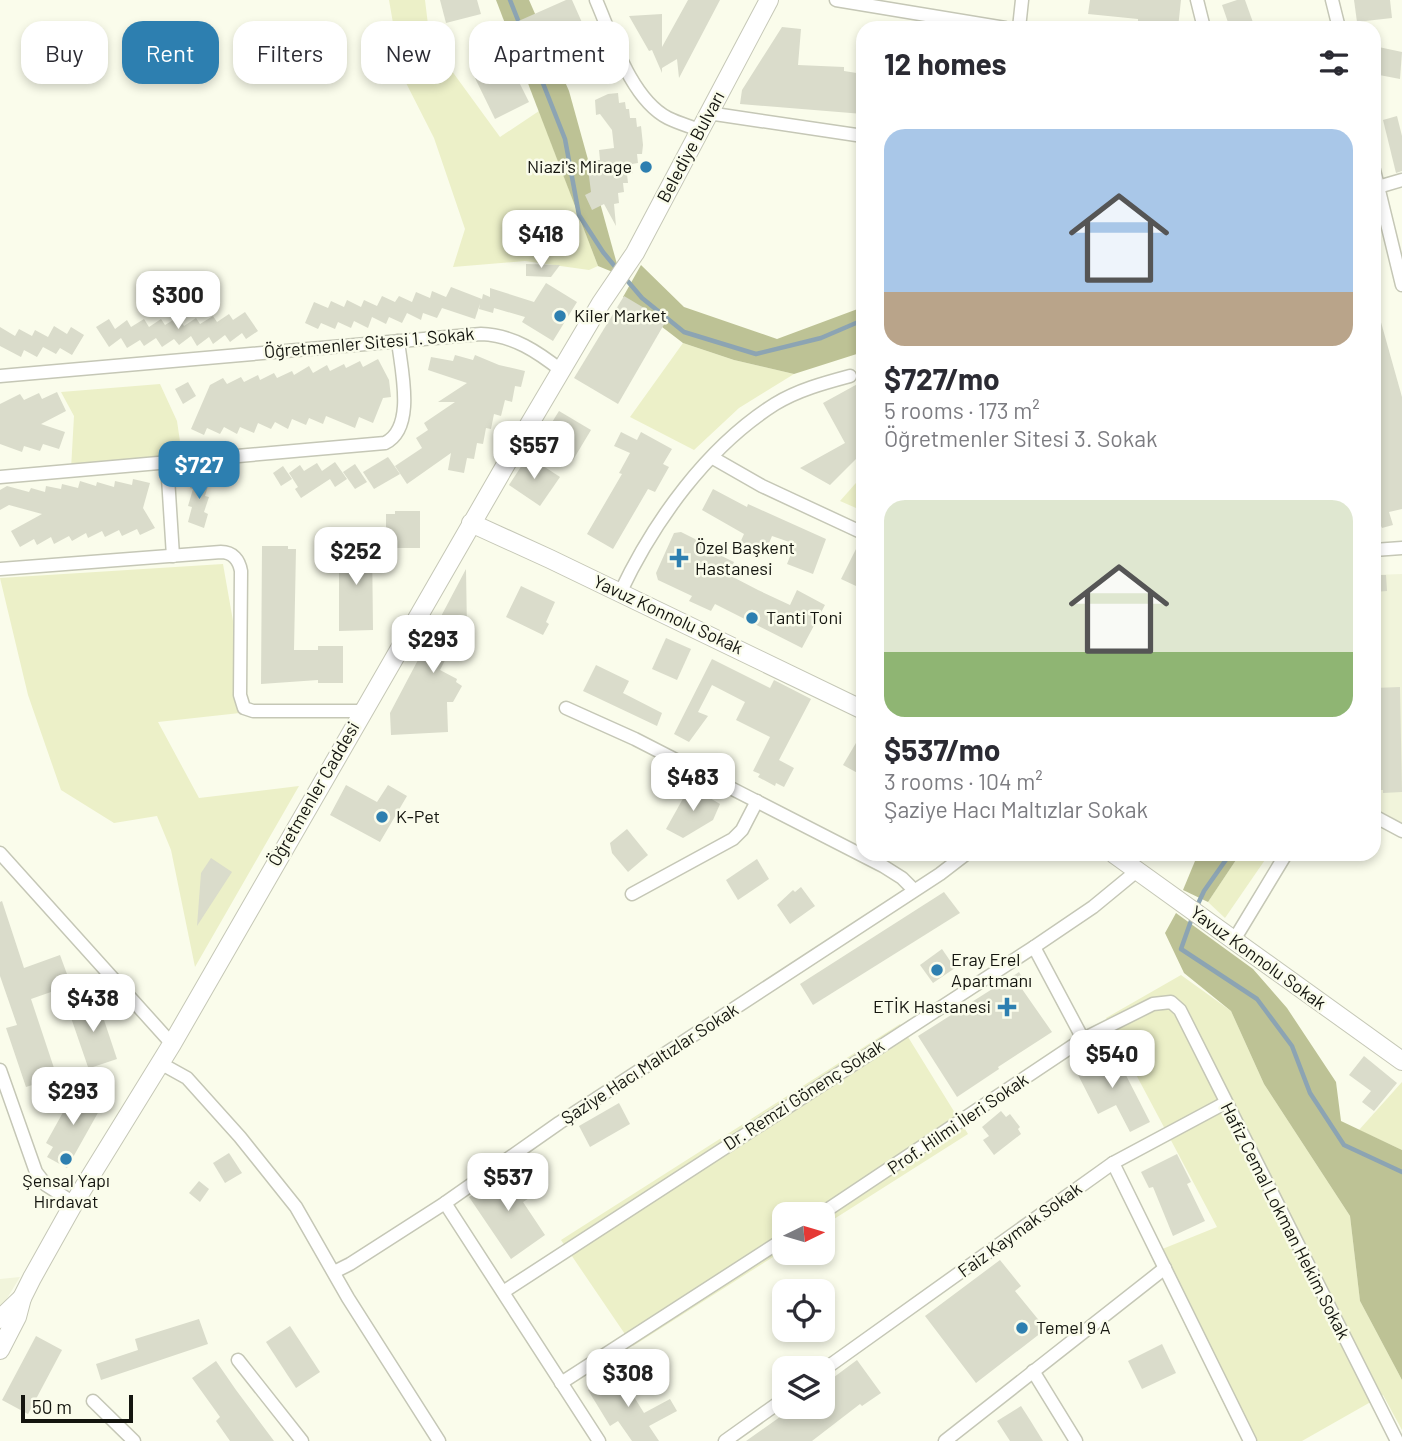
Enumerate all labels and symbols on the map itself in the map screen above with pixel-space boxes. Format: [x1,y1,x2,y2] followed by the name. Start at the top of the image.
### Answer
[652,87,729,206] street label: Belediye Bulvarı
[527,155,632,177] place label: Niazi's Mirage
[638,159,654,175] marker: Niazi's Mirage
[500,210,582,270] pin: $418
[137,272,219,331] pin: $300
[574,304,667,326] place label: Kiler Market
[552,308,568,324] marker: Kiler Market
[263,322,475,362] street label: Öğretmenler Sitesi 1. Sokak
[493,421,575,481] pin: $557
[158,442,240,501] pin: $727
[315,528,397,587] pin: $252
[695,536,795,579] place label: Özel Başkent Hastanesi
[669,548,689,568] marker: Özel Başkent Hastanesi
[590,570,747,658] street label: Yavuz Konnolu Sokak
[766,606,843,628] place label: Tanti Toni
[744,610,760,626] marker: Tanti Toni
[392,616,474,675] pin: $293
[263,717,364,870] street label: Öğretmenler Caddesi
[652,754,734,813] pin: $483
[396,805,440,827] place label: K-Pet
[374,809,390,825] marker: K-Pet
[1186,900,1331,1014] street label: Yavuz Konnolu Sokak
[951,948,1032,991] place label: Eray Erel Apartmanı
[929,962,945,978] marker: Eray Erel Apartmanı
[52,974,134,1034] pin: $438
[873,995,991,1017] place label: ETİK Hastanesi
[997,997,1017,1017] marker: ETİK Hastanesi
[557,998,742,1129] street label: Şaziye Hacı Maltızlar Sokak
[1071,1030,1153,1090] pin: $540
[719,1034,888,1154] street label: Dr. Remzi Gönenç Sokak
[32,1068,114,1127] pin: $293
[883,1068,1032,1178] street label: Prof. Hilmi İleri Sokak
[1216,1098,1355,1343] street label: Hafiz Cemal Lokman Hekim Sokak
[58,1151,74,1167] marker: Şensal Yapı Hırdavat
[467,1154,549,1213] pin: $537
[22,1169,110,1212] place label: Şensal Yapı Hırdavat
[953,1177,1086,1281] street label: Faiz Kaymak Sokak
[772,1202,835,1265] north arrow
[1036,1316,1111,1338] place label: Temel 9 A
[1014,1320,1030,1336] marker: Temel 9 A
[587,1350,669,1409] pin: $308
[21,1392,133,1424] scale bar

